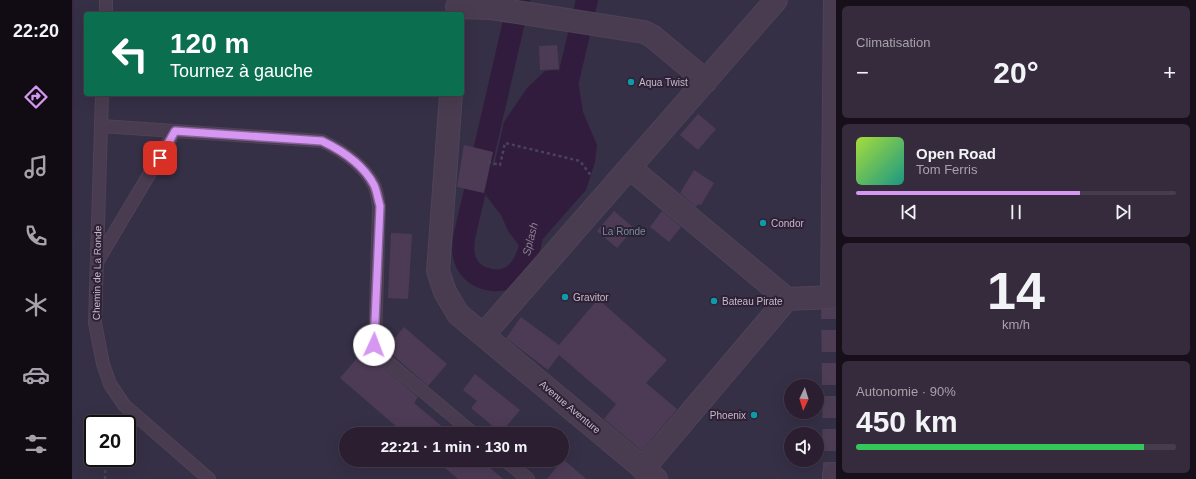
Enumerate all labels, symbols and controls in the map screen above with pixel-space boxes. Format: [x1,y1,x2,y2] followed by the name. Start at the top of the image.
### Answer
[13,21,59,41] text: 22:20
[104,28,156,80] icon: left
[170,28,249,59] text: 120 m
[856,35,930,50] text: Climatisation
[993,56,1039,89] text: 20°
[856,60,869,85] text: −
[1163,60,1176,85] text: +
[170,61,313,81] text: Tournez à gauche
[626,77,636,87] marker: Aqua Twist
[639,77,688,88] place label: Aqua Twist
[22,83,50,111] icon: directions
[143,141,177,175] pin
[916,145,996,162] text: Open Road
[149,147,171,169] icon: arrive
[22,153,50,181] icon: music
[916,162,977,177] text: Tom Ferris
[898,201,920,223] icon: previous
[1005,201,1027,223] icon: pause
[1112,201,1134,223] icon: next
[758,218,768,228] marker: Condor
[771,218,804,229] place label: Condor
[520,221,540,257] water label: Splash
[22,222,50,250] icon: phone
[91,225,103,320] street label: Chemin de La Ronde
[602,226,646,237] park label: La Ronde
[987,262,1045,320] text: 14
[22,291,50,319] icon: climate
[560,292,570,302] marker: Gravitor
[573,292,609,303] place label: Gravitor
[709,296,719,306] marker: Bateau Pirate
[722,296,783,307] place label: Bateau Pirate
[1002,317,1030,332] text: km/h
[353,324,395,366] position arrow
[22,361,50,389] icon: car
[537,378,603,436] street label: Avenue Aventure
[784,379,824,419] north arrow
[784,379,824,467] map controls
[856,384,956,399] text: Autonomie · 90%
[856,405,958,438] text: 450 km
[710,410,746,421] place label: Phoenix
[749,410,759,420] marker: Phoenix
[84,415,136,467] speed limit sign: 20
[784,427,824,467] button: sound
[22,430,50,458] icon: filters
[381,438,527,455] text: 22:21 · 1 min · 130 m

